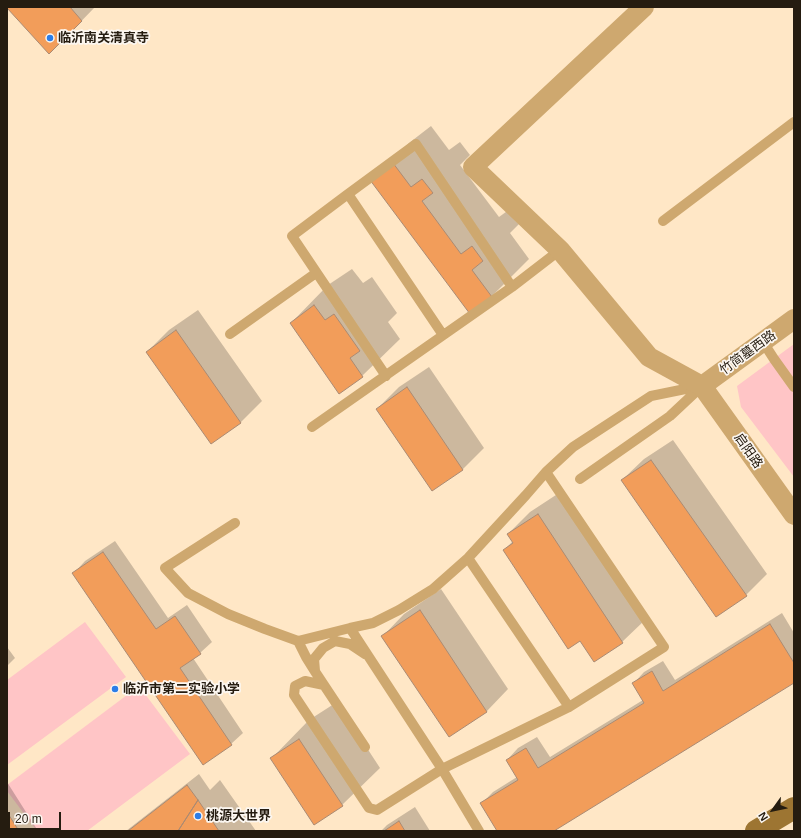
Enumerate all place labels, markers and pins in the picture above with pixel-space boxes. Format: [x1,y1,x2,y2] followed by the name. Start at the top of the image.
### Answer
[58,30,149,46] place label: 临沂南关清真寺
[45,33,55,43] marker: 临沂南关清真寺
[123,681,240,697] place label: 临沂市第二实验小学
[110,684,120,694] marker: 临沂市第二实验小学
[206,808,271,824] place label: 桃源大世界
[193,811,203,821] marker: 桃源大世界

